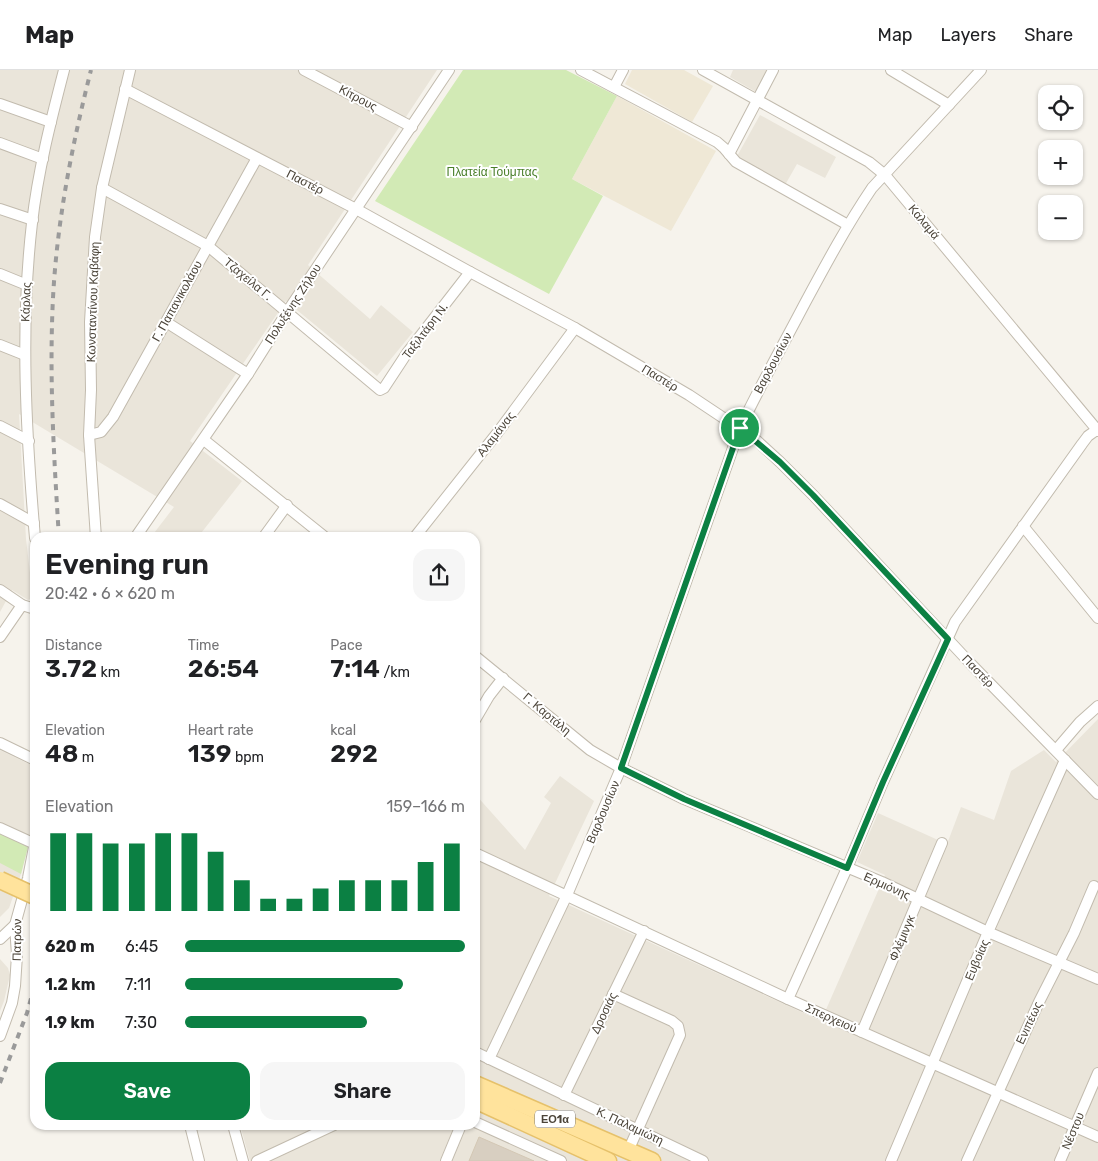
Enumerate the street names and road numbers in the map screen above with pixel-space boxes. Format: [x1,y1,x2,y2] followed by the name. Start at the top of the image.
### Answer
[336,82,380,114] street label: Κίτρους
[284,167,326,197] street label: Παστέρ
[905,202,943,242] street label: Καλαμά
[84,241,102,363] street label: Κωνσταντίνου Καβάφη
[221,255,275,303] street label: Τζαχείλα Γ.
[149,258,205,344] street label: Γ. Παπανικολάου
[262,261,324,347] street label: Πολυξένης Ζήλου
[18,282,34,322] street label: Κάρλας
[399,300,451,362] street label: Ταξιλτάρη Ν.
[751,330,795,396] street label: Βαρδουσίων
[639,362,681,394] street label: Παστέρ
[474,409,518,459] street label: Αλαμάνας
[959,652,997,690] street label: Παστέρ
[520,690,574,738] street label: Γ. Καρτάλη
[583,778,623,846] street label: Βαρδουσίων
[862,870,913,903] street label: Ερμιόνης
[886,912,918,963] street label: Φλέμινγκ
[10,919,24,961] street label: Πατρών
[962,937,992,983] street label: Ευβοίας
[588,990,620,1036] street label: Δροσιάς
[1013,999,1045,1047] street label: Ενιπέως
[803,1000,859,1036] street label: Σπερχειού
[594,1104,666,1148] street label: Κ. Παλαμιώτη
[535,1110,575,1128] road number: ΕΟ1α
[1059,1110,1087,1152] street label: Νέστου

